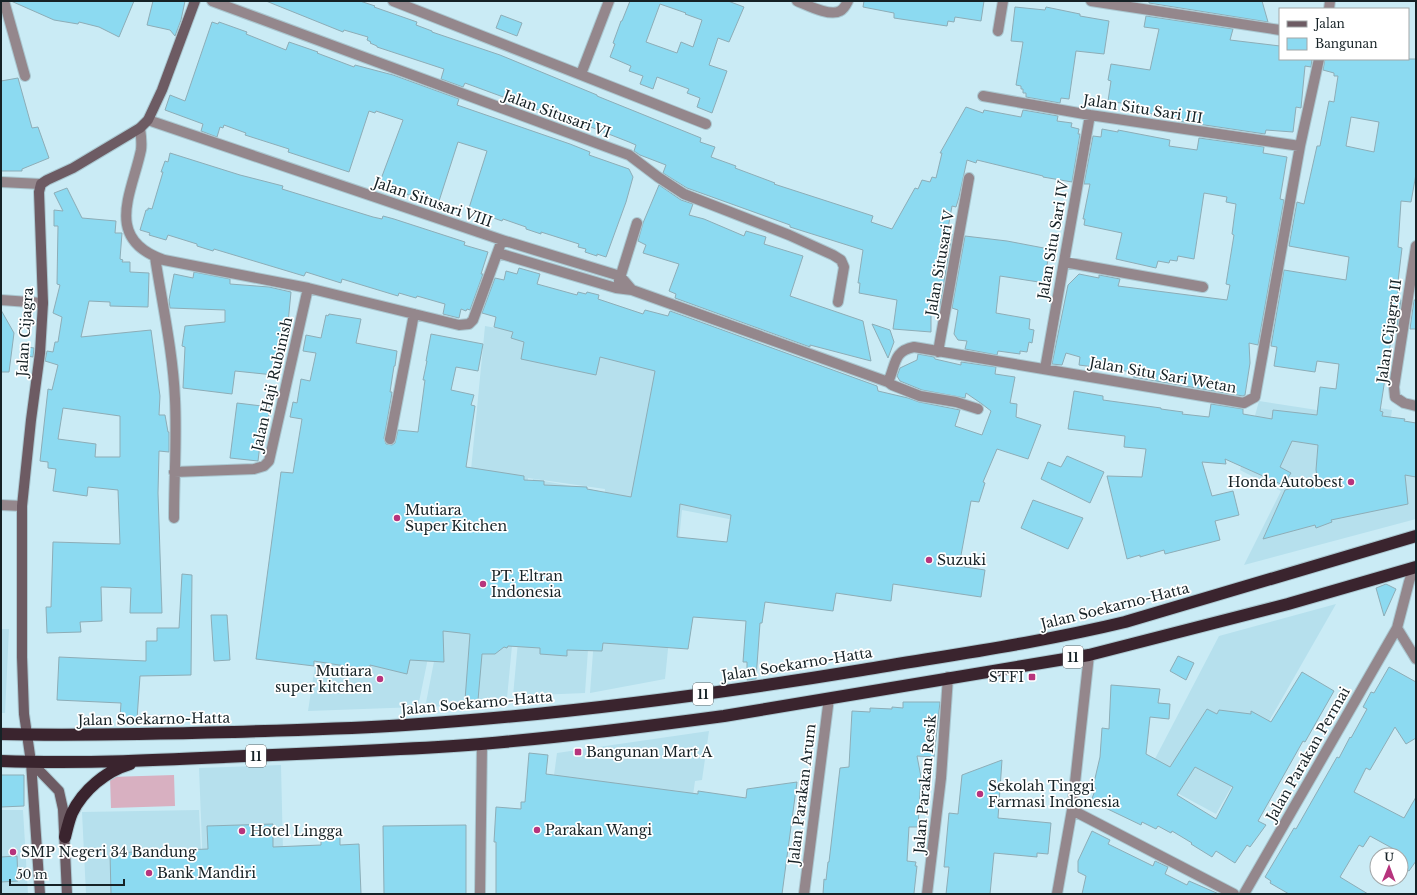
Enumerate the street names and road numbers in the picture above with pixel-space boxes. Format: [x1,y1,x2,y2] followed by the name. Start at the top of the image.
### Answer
[499,86,613,142] street label: Jalan Situsari VI
[1080,90,1204,127] street label: Jalan Situ Sari III
[369,173,495,231] street label: Jalan Situsari VIII
[1033,178,1072,303] street label: Jalan Situ Sari IV
[921,208,958,319] street label: Jalan Situsari V
[1372,278,1405,386] street label: Jalan Cijagra II
[13,286,37,379] street label: Jalan Cijagra
[247,315,296,455] street label: Jalan Haji Rubinish
[1086,353,1238,397] street label: Jalan Situ Sari Wetan
[1037,579,1191,634] street label: Jalan Soekarno-Hatta
[718,643,874,685] street label: Jalan Soekarno-Hatta
[1063,646,1083,668] road number: 11
[693,683,713,705] road number: 11
[1261,684,1354,826] street label: Jalan Parakan Permai
[398,687,554,719] street label: Jalan Soekarno-Hatta
[76,709,230,729] street label: Jalan Soekarno-Hatta
[910,714,940,856] street label: Jalan Parakan Resik
[784,723,820,867] street label: Jalan Parakan Arum
[246,745,266,767] road number: 11

